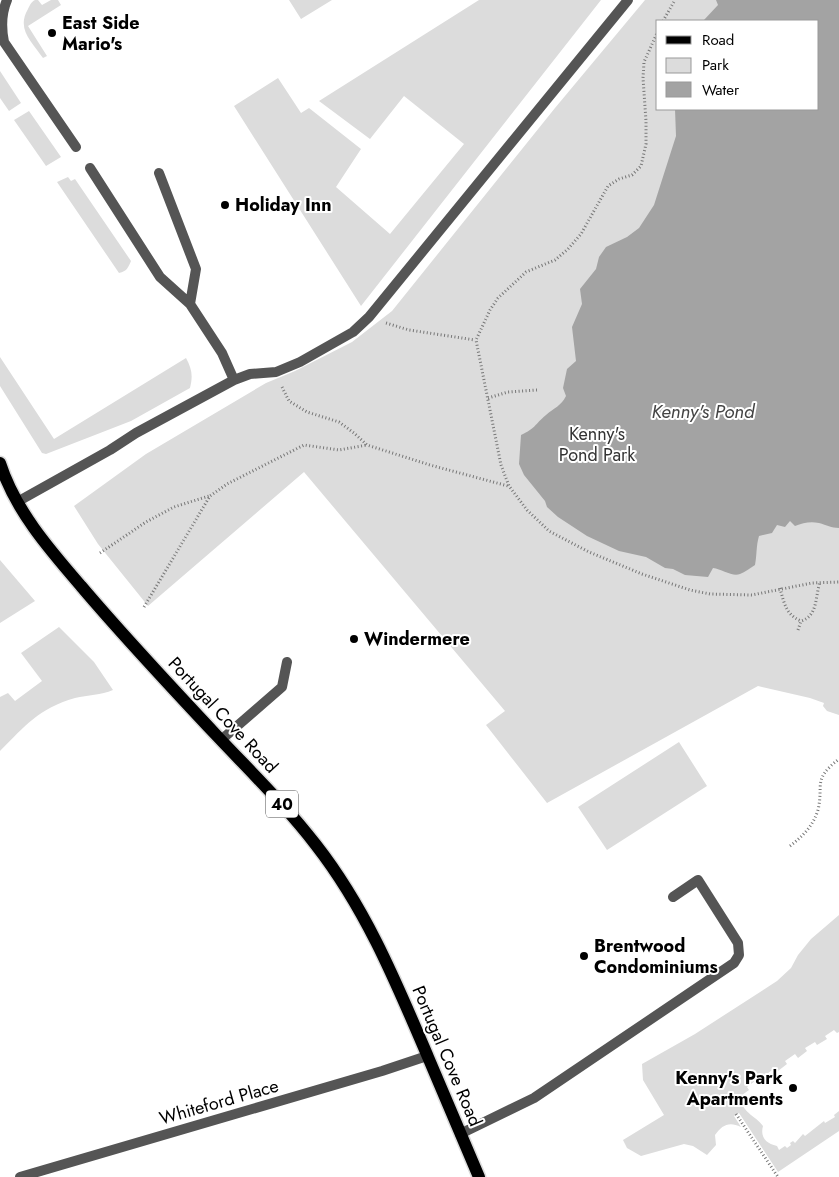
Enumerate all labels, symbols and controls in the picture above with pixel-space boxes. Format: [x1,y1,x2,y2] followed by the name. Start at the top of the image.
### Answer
[62,10,140,57] place label: East Side Mario's
[656,20,819,110] legend
[46,27,58,39] marker: East Side Mario's
[702,29,734,51] text: Road
[702,54,729,76] text: Park
[702,79,740,101] text: Water
[235,192,332,218] place label: Holiday Inn
[219,199,231,211] marker: Holiday Inn
[652,398,756,425] water label: Kenny's Pond
[559,421,635,468] park label: Kenny's Pond Park
[364,626,470,652] place label: Windermere
[348,633,360,645] marker: Windermere
[162,651,284,779] street label: Portugal Cove Road
[266,791,298,818] road number: 40
[594,933,718,980] place label: Brentwood Condominiums
[578,950,590,962] marker: Brentwood Condominiums
[406,982,488,1130] street label: Portugal Cove Road
[675,1065,784,1112] place label: Kenny's Park Apartments
[156,1073,282,1131] street label: Whiteford Place
[787,1082,799,1094] marker: Kenny's Park Apartments

